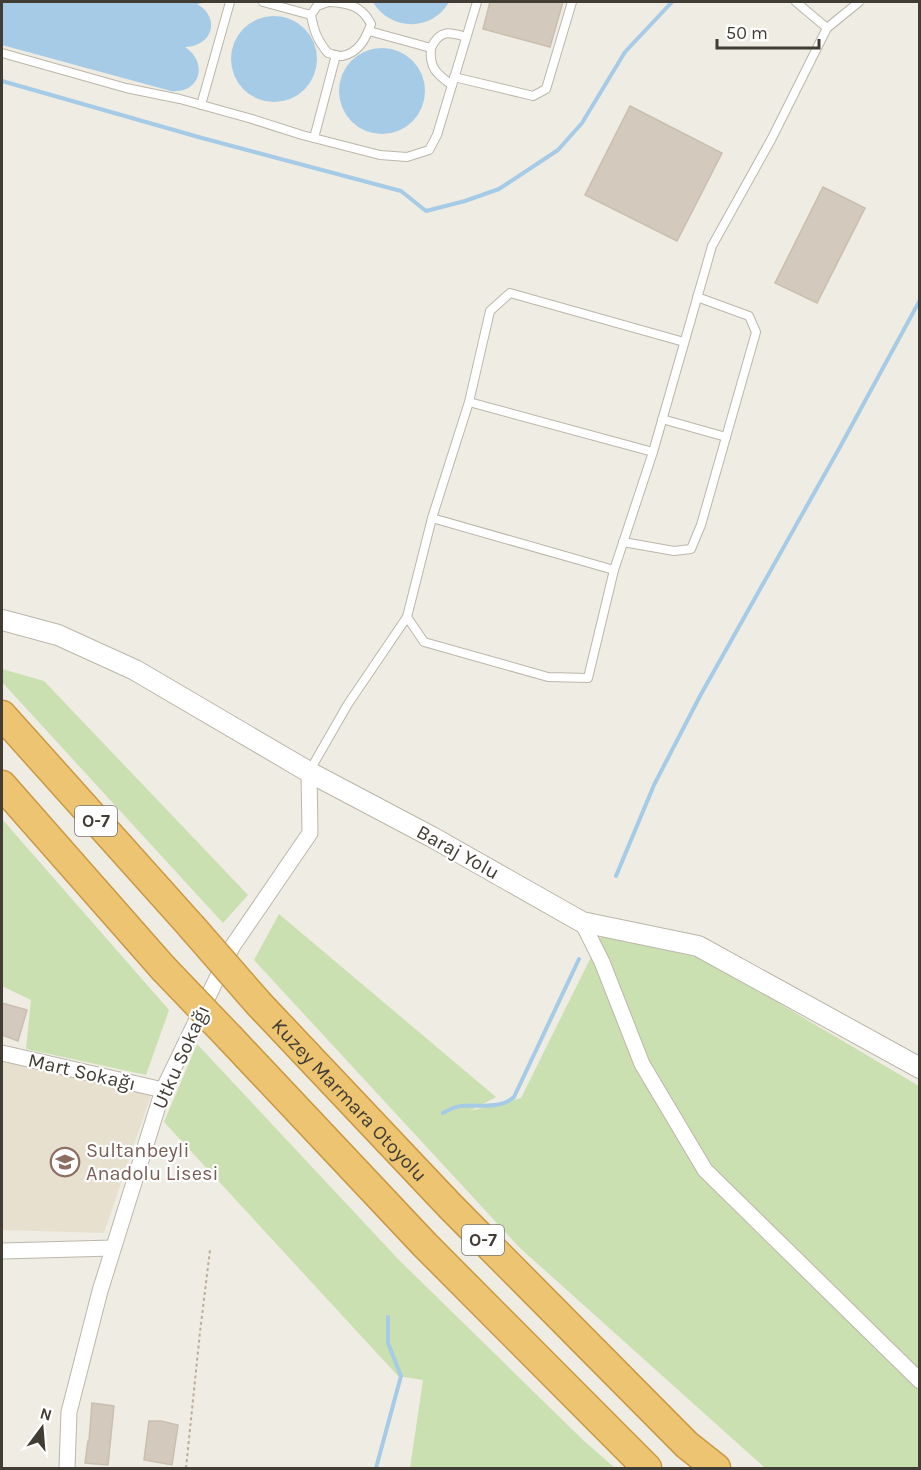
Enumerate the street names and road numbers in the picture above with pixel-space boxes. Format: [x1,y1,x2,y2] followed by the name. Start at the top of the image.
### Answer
[75,806,117,836] road number: O-7
[413,820,503,884] street label: Baraj Yolu
[148,1001,214,1113] street label: Utku Sokağı
[267,1014,432,1186] street label: Kuzey Marmara Otoyolu
[26,1048,138,1096] street label: Mart Sokağı
[462,1225,504,1255] road number: O-7

